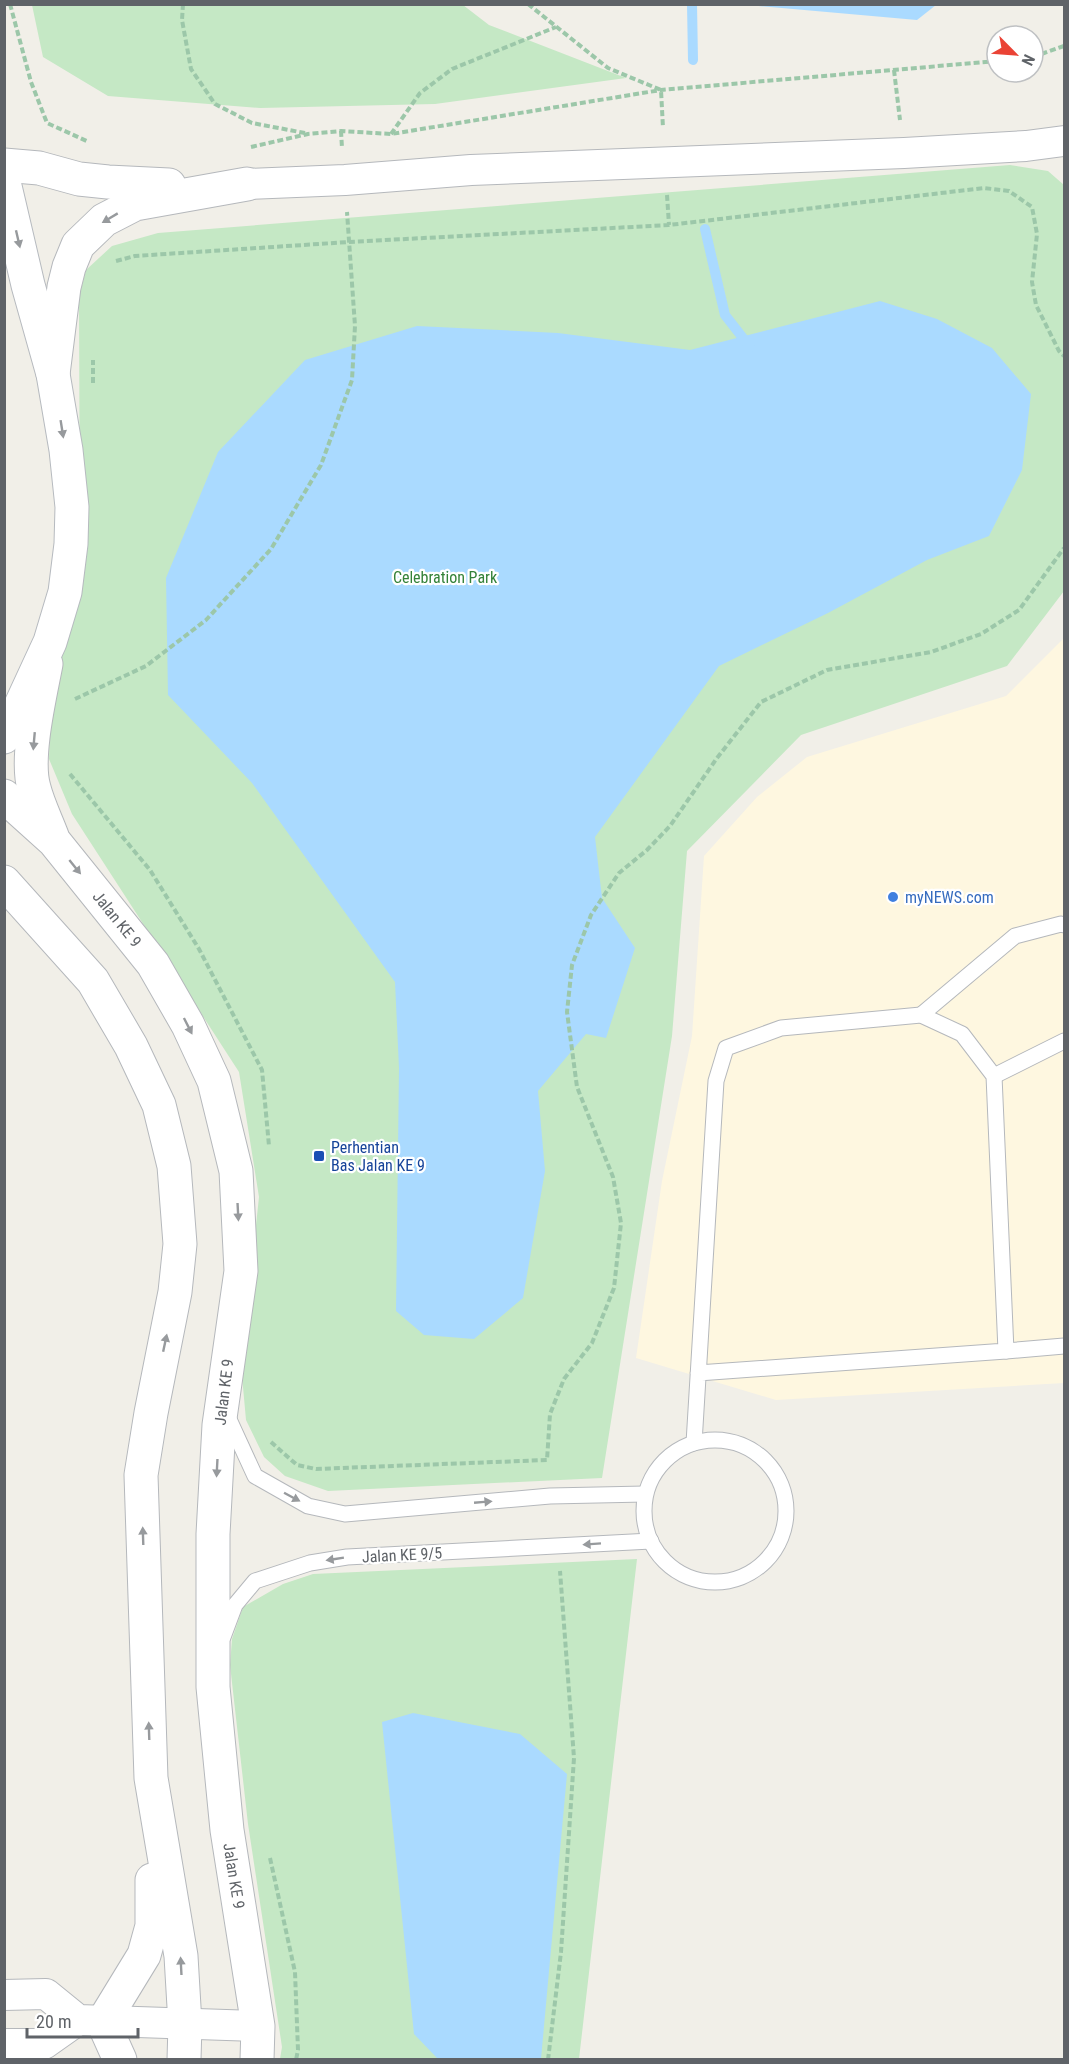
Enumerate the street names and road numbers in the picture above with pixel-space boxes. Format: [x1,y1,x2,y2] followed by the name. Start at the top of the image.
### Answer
[89,887,145,951] street label: Jalan KE 9
[211,1358,237,1426] street label: Jalan KE 9
[361,1543,443,1567] street label: Jalan KE 9/5
[219,1842,249,1910] street label: Jalan KE 9

